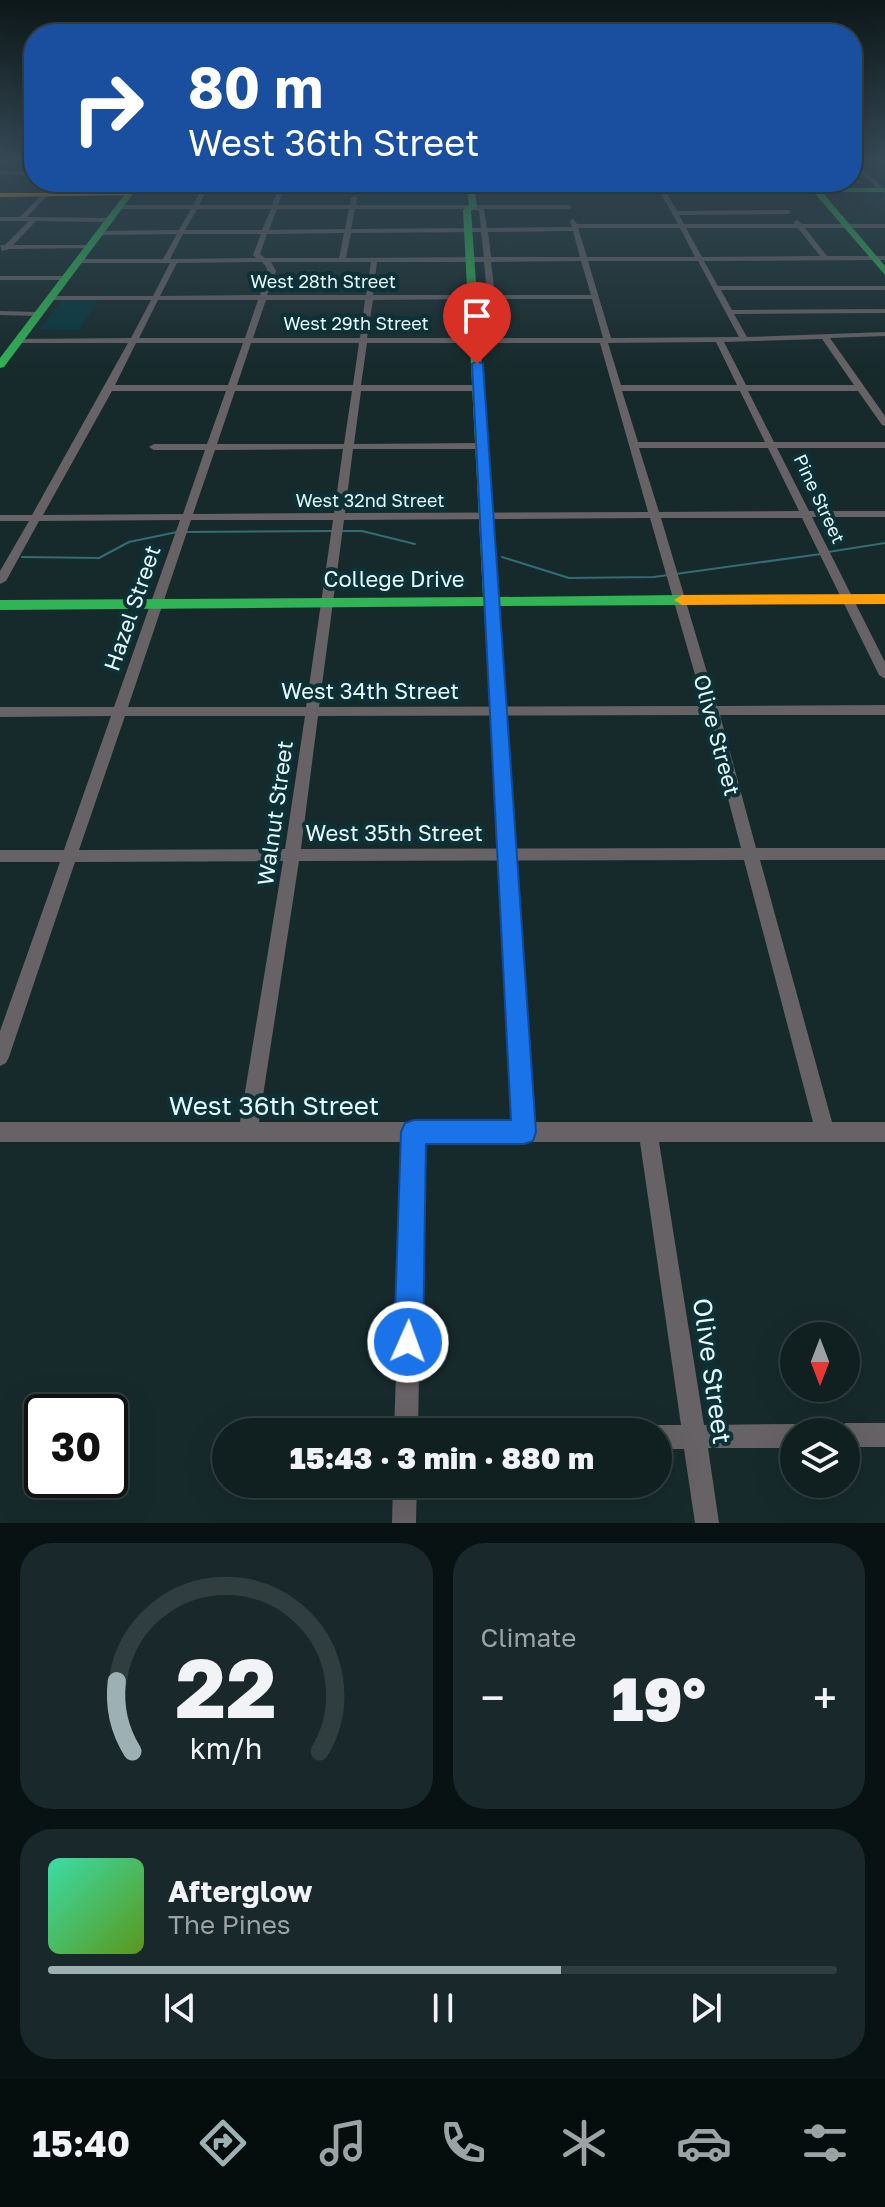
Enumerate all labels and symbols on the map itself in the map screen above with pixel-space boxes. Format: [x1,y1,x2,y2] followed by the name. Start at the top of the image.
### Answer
[250,270,396,292] street label: West 28th Street
[443,282,511,364] pin
[283,312,429,334] street label: West 29th Street
[790,450,850,547] street label: Pine Street
[295,489,445,511] street label: West 32nd Street
[97,542,166,674] street label: Hazel Street
[323,565,465,592] street label: College Drive
[688,671,747,798] street label: Olive Street
[281,677,459,704] street label: West 34th Street
[251,739,298,887] street label: Walnut Street
[305,819,483,846] street label: West 35th Street
[169,1090,379,1121] street label: West 36th Street
[687,1296,738,1446] street label: Olive Street
[366,1300,450,1384] position arrow
[780,1322,860,1402] north arrow
[24,1394,128,1498] speed limit sign: 30

